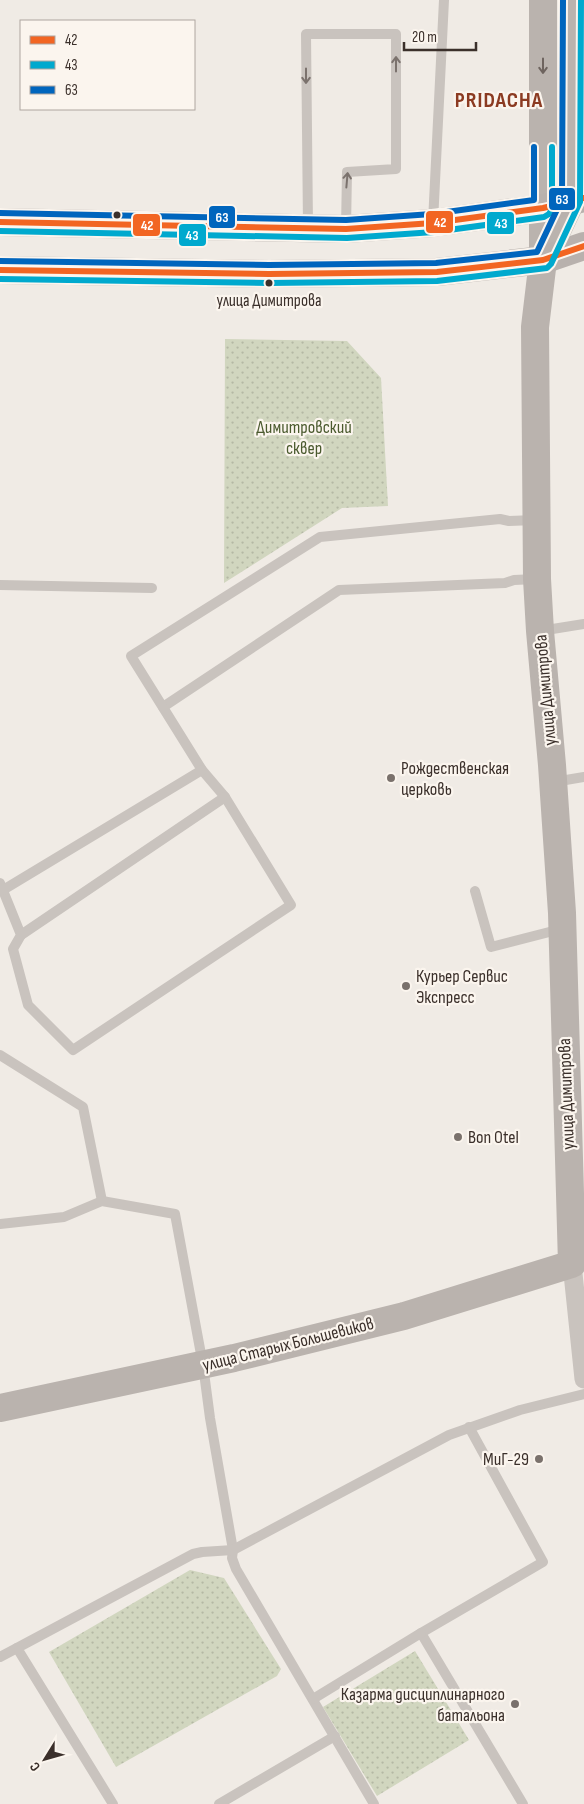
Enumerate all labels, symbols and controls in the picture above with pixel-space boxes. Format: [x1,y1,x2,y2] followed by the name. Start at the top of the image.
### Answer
[20,20,195,110] legend
[404,20,476,52] scale bar
[412,28,437,47] text: 20 m
[65,31,78,50] text: 42
[65,56,78,75] text: 43
[391,56,401,72] one-way arrow
[538,58,548,74] one-way arrow
[301,68,311,84] one-way arrow
[65,81,78,100] text: 63
[455,87,543,114] district label: PRIDACHA
[342,173,352,189] one-way arrow
[548,187,576,211] line badge: 63
[556,191,568,208] text: 63
[208,205,236,229] line badge: 63
[216,209,228,226] text: 63
[112,210,122,220] unlabelled marker
[425,210,454,234] line badge: 42
[486,211,515,235] line badge: 43
[132,213,161,237] line badge: 42
[434,214,446,231] text: 42
[495,215,507,232] text: 43
[141,217,153,234] text: 42
[178,223,207,247] line badge: 43
[186,227,198,244] text: 43
[264,278,274,288] marker: улица Димитрова
[216,291,322,311] place label: улица Димитрова
[256,417,352,459] park label: Димитровский сквер
[530,634,561,746] street label: улица Димитрова
[401,758,509,800] place label: Рождественская церковь
[385,772,397,784] marker: Рождественская церковь
[416,966,508,1008] place label: Курьер Сервис Экспресс
[400,980,412,992] marker: Курьер Сервис Экспресс
[554,1038,579,1150] street label: улица Димитрова
[468,1127,519,1148] place label: Bon Otel
[452,1131,464,1143] marker: Bon Otel
[200,1313,376,1376] street label: улица Старых Большевиков
[483,1449,529,1470] place label: МиГ-29
[533,1453,545,1465] marker: МиГ-29
[341,1684,505,1726] place label: Казарма дисциплинарного батальона
[509,1698,521,1710] marker: Казарма дисциплинарного батальона
[20,1734,70,1784] north arrow
[26,1759,44,1775] text: С

